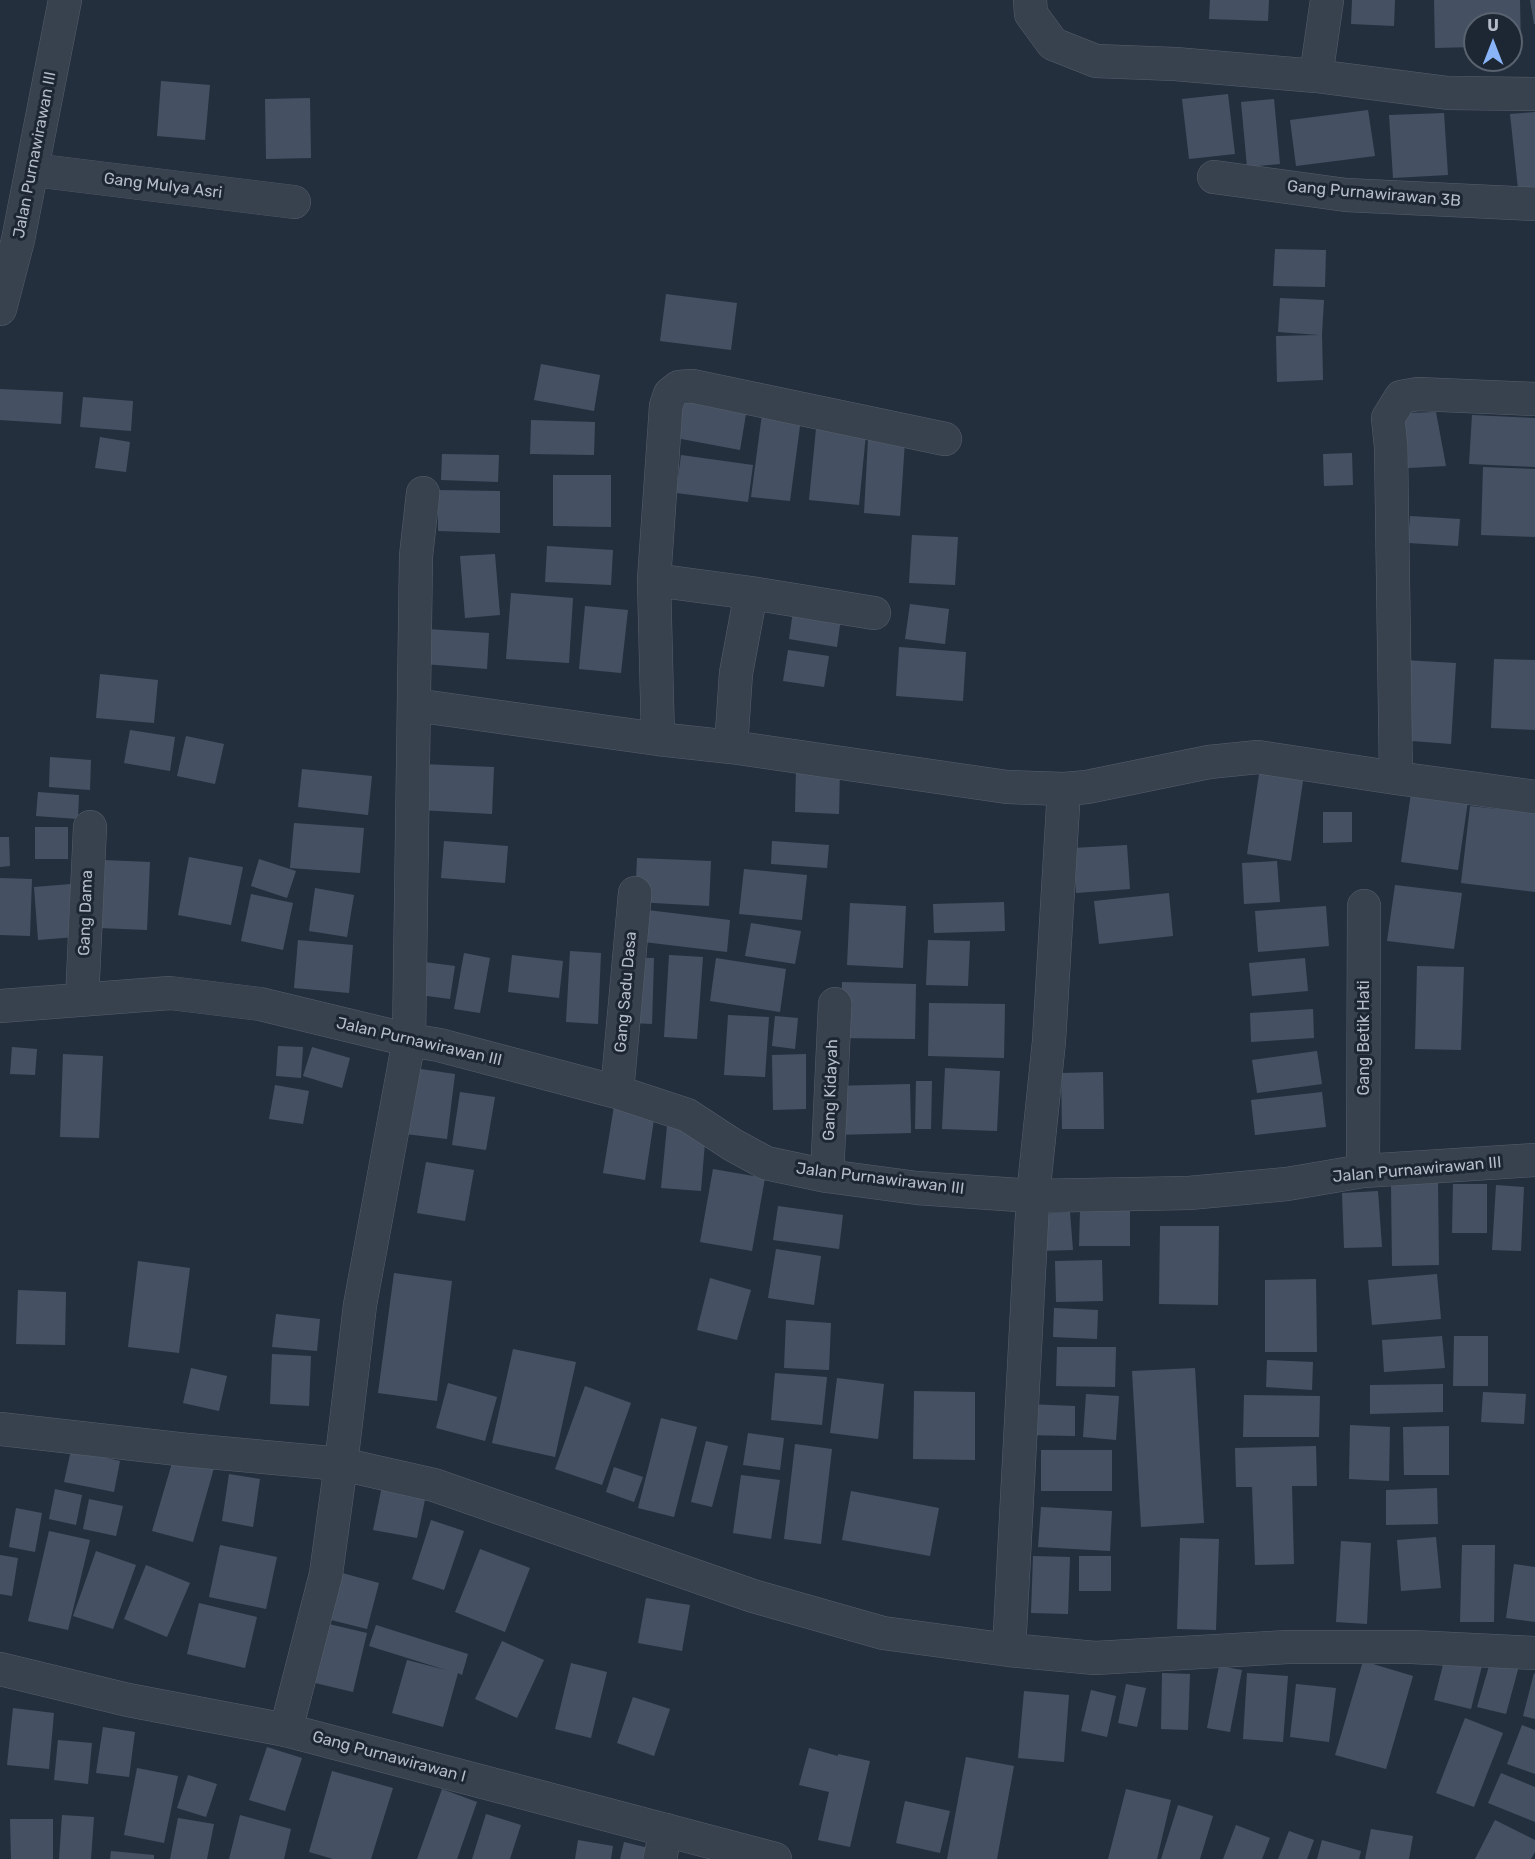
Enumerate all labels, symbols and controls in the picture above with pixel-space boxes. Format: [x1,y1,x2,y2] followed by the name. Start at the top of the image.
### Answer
[1463,12,1523,72] north arrow
[1487,16,1499,35] text: U
[9,70,61,240] street label: Jalan Purnawirawan III
[103,169,223,203] street label: Gang Mulya Asri
[1286,177,1462,211] street label: Gang Purnawirawan 3B
[75,870,97,956] street label: Gang Dama
[611,931,641,1053] street label: Gang Sadu Dasa
[1354,980,1374,1096] street label: Gang Betik Hati
[334,1014,504,1070] street label: Jalan Purnawirawan III
[820,1039,842,1141] street label: Gang Kidayah
[1332,1153,1502,1187] street label: Jalan Purnawirawan III
[795,1159,965,1199] street label: Jalan Purnawirawan III
[310,1727,468,1787] street label: Gang Purnawirawan I

